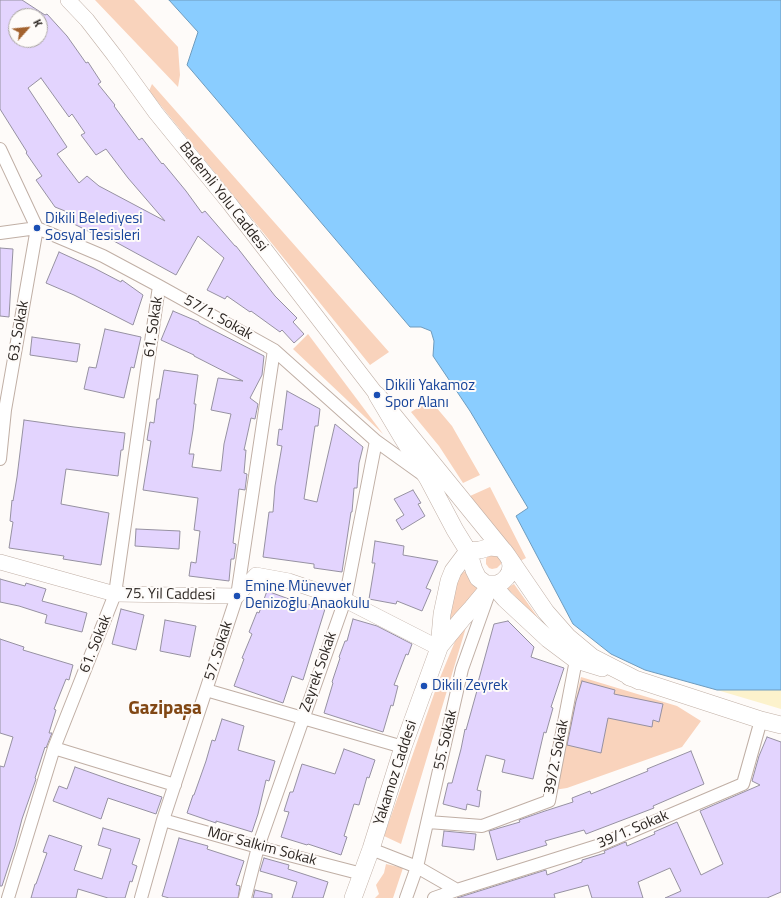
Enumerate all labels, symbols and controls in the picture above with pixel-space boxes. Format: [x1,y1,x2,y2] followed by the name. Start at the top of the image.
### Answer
[8,8,48,48] north arrow
[29,16,46,30] text: K
[175,139,271,255] street label: Bademli Yolu Caddesi
[45,210,142,245] place label: Dikili Belediyesi Sosyal Tesisleri
[32,223,42,233] marker: Dikili Belediyesi Sosyal Tesisleri
[180,292,256,344] street label: 57/1. Sokak
[141,295,167,359] street label: 61. Sokak
[5,299,33,363] street label: 63. Sokak
[385,377,475,412] place label: Dikili Yakamoz Spor Alanı
[372,390,382,400] marker: Dikili Yakamoz Spor Alanı
[245,578,370,613] place label: Emine Münevver Denizoğlu Anaokulu
[124,585,216,605] street label: 75. Yil Caddesi
[232,591,242,601] marker: Emine Münevver Denizoğlu Anaokulu
[76,612,116,676] street label: 61. Sokak
[201,619,237,683] street label: 57. Sokak
[297,630,341,714] street label: Zeyrek Sokak
[432,677,508,695] place label: Dikili Zeyrek
[419,681,429,691] marker: Dikili Zeyrek
[128,698,202,720] district label: Gazipaşa
[430,708,462,772] street label: 55. Sokak
[371,718,421,828] street label: Yakamoz Caddesi
[541,718,573,796] street label: 39/2. Sokak
[595,807,671,853] street label: 39/1. Sokak
[205,824,319,870] street label: Mor Salkim Sokak

